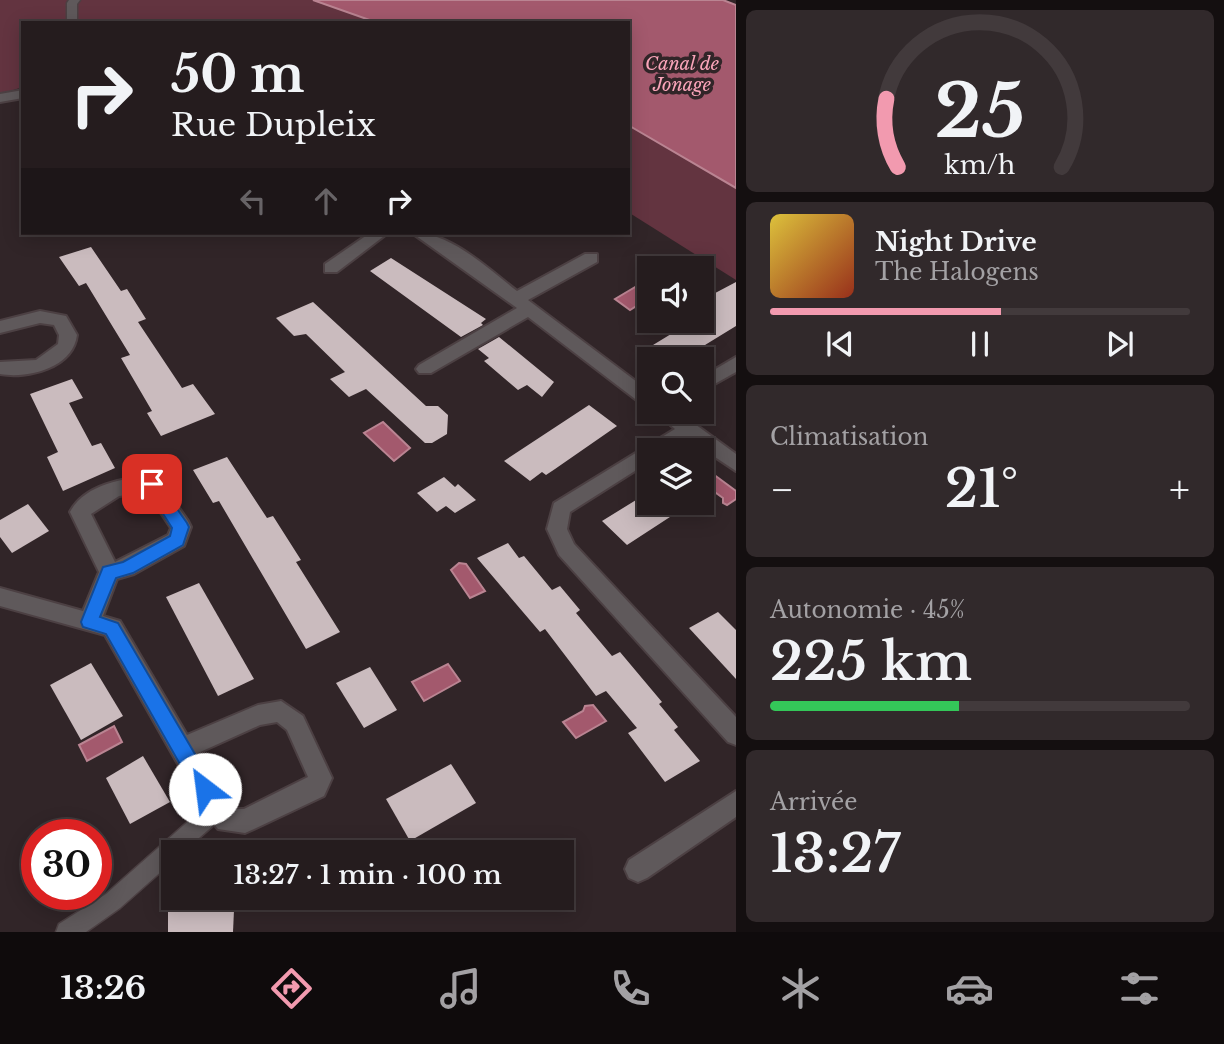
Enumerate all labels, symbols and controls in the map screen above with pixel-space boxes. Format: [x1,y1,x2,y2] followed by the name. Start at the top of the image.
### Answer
[171,44,304,105] text: 50 m
[56,49,147,140] icon: right
[645,53,719,96] water label: Canal de Jonage
[935,66,1025,157] text: 25
[171,105,376,145] text: Rue Dupleix
[945,150,1015,181] text: km/h
[234,182,272,220] icon: left
[307,182,345,220] icon: ahead
[380,182,418,220] icon: right
[875,226,1037,258] text: Night Drive
[637,256,714,515] map controls
[637,256,714,333] button: sound
[875,258,1039,286] text: The Halogens
[821,325,859,363] icon: previous
[961,325,999,363] icon: pause
[1101,325,1139,363] icon: next
[637,347,714,424] button: search
[770,423,928,451] text: Climatisation
[637,438,714,515] button: layers
[122,454,182,514] pin
[945,457,1018,521] text: 21°
[133,465,171,503] icon: arrive
[770,466,794,513] text: −
[1169,466,1190,513] text: +
[770,596,965,624] text: Autonomie · 45%
[770,630,972,694] text: 225 km
[168,752,242,826] position arrow
[770,788,857,816] text: Arrivée
[21,819,112,910] speed limit sign: 30
[770,822,900,886] text: 13:27
[233,859,502,891] text: 13:27 · 1 min · 100 m
[267,964,316,1013] icon: directions
[436,964,485,1013] icon: music
[606,964,655,1013] icon: phone
[776,964,825,1013] icon: climate
[945,964,994,1013] icon: car
[1115,964,1164,1013] icon: filters
[60,968,146,1008] text: 13:26

